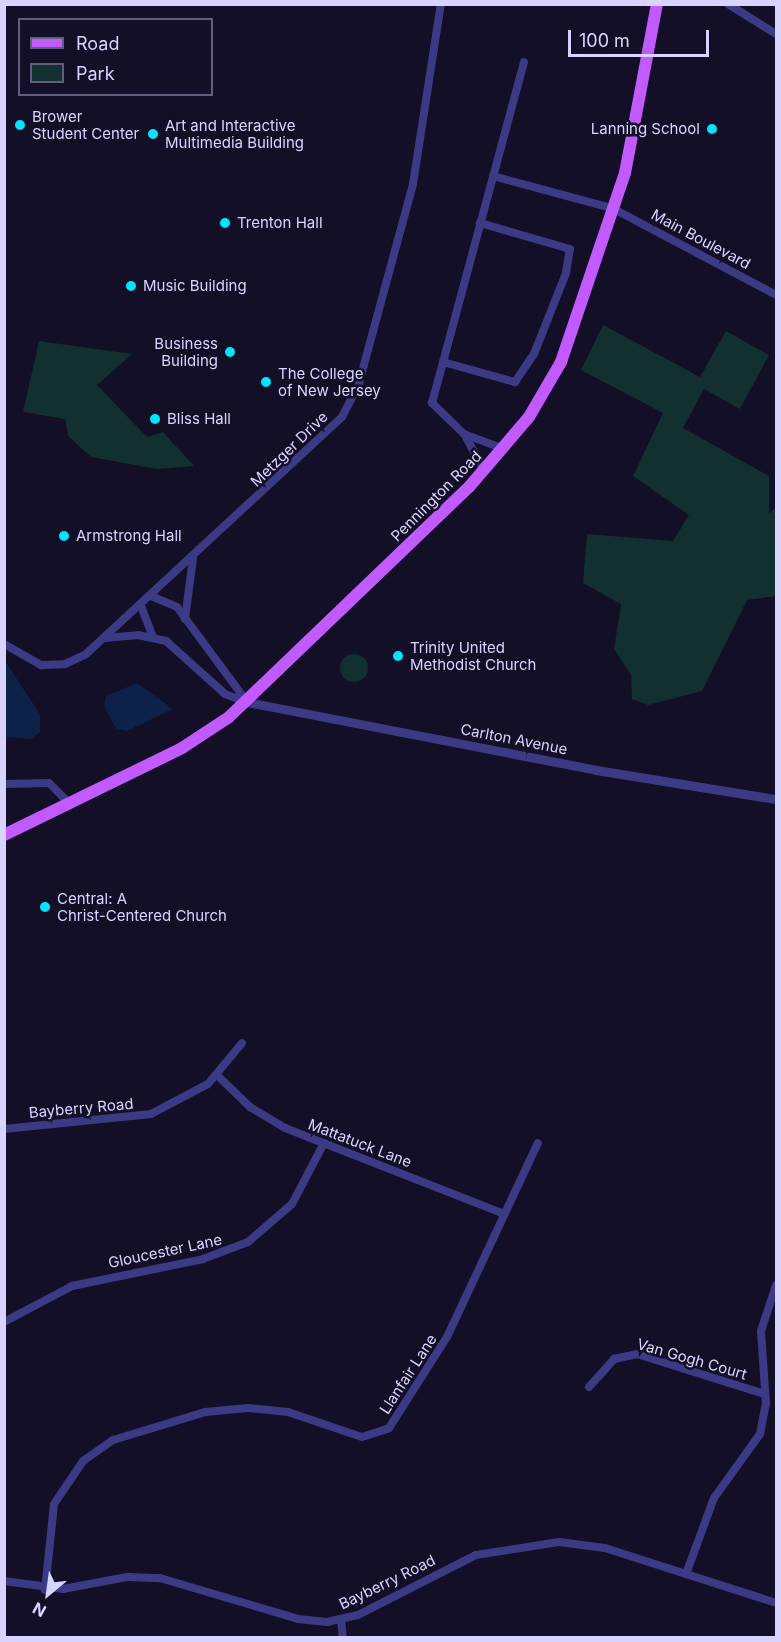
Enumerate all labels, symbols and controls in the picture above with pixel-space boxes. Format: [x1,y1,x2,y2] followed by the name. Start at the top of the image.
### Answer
[18,18,213,96] legend
[571,18,712,56] scale bar
[579,30,630,51] text: 100 m
[76,33,119,54] text: Road
[76,63,115,84] text: Park
[32,107,139,142] place label: Brower Student Center
[165,116,304,151] place label: Art and Interactive Multimedia Building
[13,118,27,132] marker: Brower Student Center
[591,120,700,138] place label: Lanning School
[705,122,719,136] marker: Lanning School
[146,127,160,141] marker: Art and Interactive Multimedia Building
[648,205,754,273] street label: Main Boulevard
[237,214,323,232] place label: Trenton Hall
[218,216,232,230] marker: Trenton Hall
[143,277,247,295] place label: Music Building
[124,279,138,293] marker: Music Building
[154,334,218,369] place label: Business Building
[223,345,237,359] marker: Business Building
[278,364,381,399] place label: The College of New Jersey
[259,375,273,389] marker: The College of New Jersey
[247,408,331,490] street label: Metzger Drive
[167,410,231,428] place label: Bliss Hall
[148,412,162,426] marker: Bliss Hall
[387,447,485,545] street label: Pennington Road
[76,527,182,545] place label: Armstrong Hall
[57,529,71,543] marker: Armstrong Hall
[410,638,536,673] place label: Trinity United Methodist Church
[391,649,405,663] marker: Trinity United Methodist Church
[459,720,569,758] street label: Carlton Avenue
[57,889,227,924] place label: Central: A Christ-Centered Church
[38,900,52,914] marker: Central: A Christ-Centered Church
[28,1094,134,1122] street label: Bayberry Road
[306,1115,414,1171] street label: Mattatuck Lane
[106,1230,224,1272] street label: Gloucester Lane
[376,1331,440,1417] street label: Llanfair Lane
[635,1335,749,1383] street label: Van Gogh Court
[336,1551,438,1613] street label: Bayberry Road
[18,1564,78,1624] north arrow
[29,1598,49,1621] text: N

